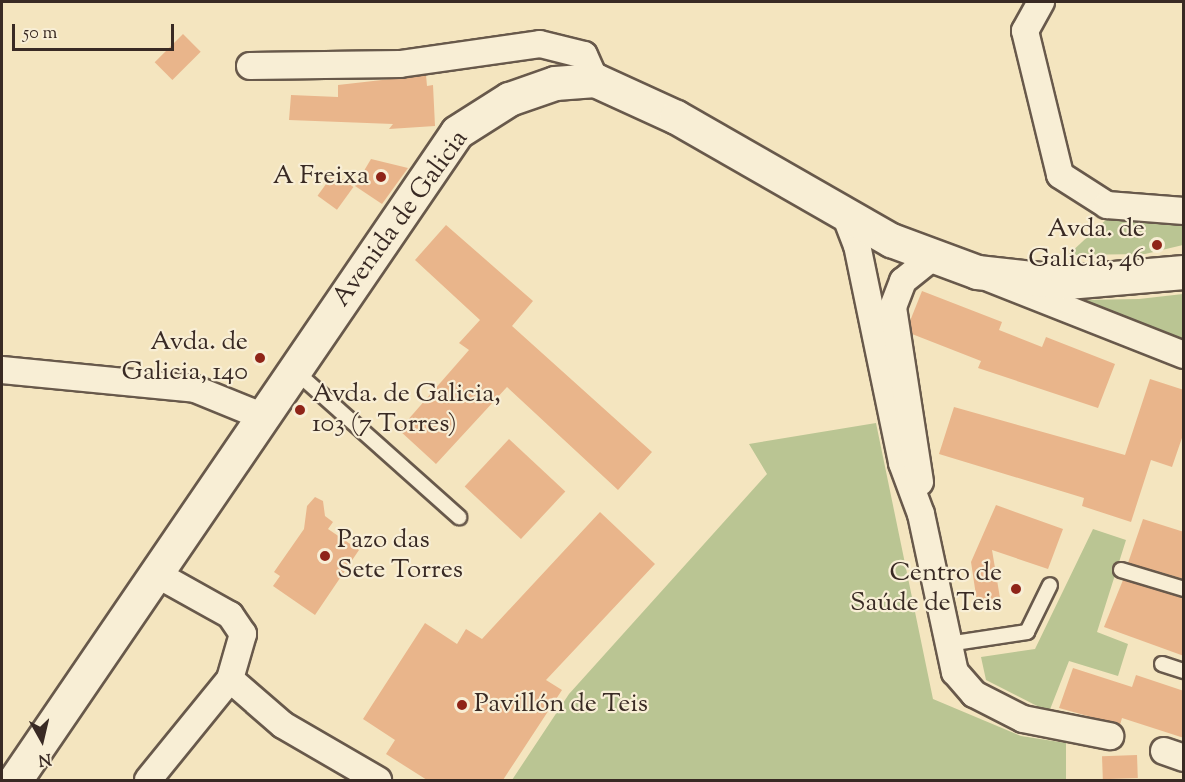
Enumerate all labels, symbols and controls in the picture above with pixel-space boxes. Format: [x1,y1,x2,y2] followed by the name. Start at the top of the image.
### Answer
[15,12,177,50] scale bar
[23,21,57,47] text: 50 m
[327,125,475,313] street label: Avenida de Galicia
[273,161,369,193] place label: A Freixa
[374,170,388,184] marker: A Freixa
[1028,214,1145,276] place label: Avda. de Galicia, 46
[1150,238,1164,252] marker: Avda. de Galicia, 46
[122,327,248,388] place label: Avda. de Galicia, 140
[253,351,267,365] marker: Avda. de Galicia, 140
[312,379,501,440] place label: Avda. de Galicia, 103 (7 Torres)
[293,403,307,417] marker: Avda. de Galicia, 103 (7 Torres)
[337,525,463,586] place label: Pazo das Sete Torres
[318,549,332,563] marker: Pazo das Sete Torres
[850,558,1002,620] place label: Centro de Saúde de Teis
[1007,580,1025,598] marker: Centro de Saúde de Teis
[474,689,648,721] place label: Pavillón de Teis
[455,698,469,712] marker: Pavillón de Teis
[12,710,72,770] north arrow
[37,746,53,771] text: N

